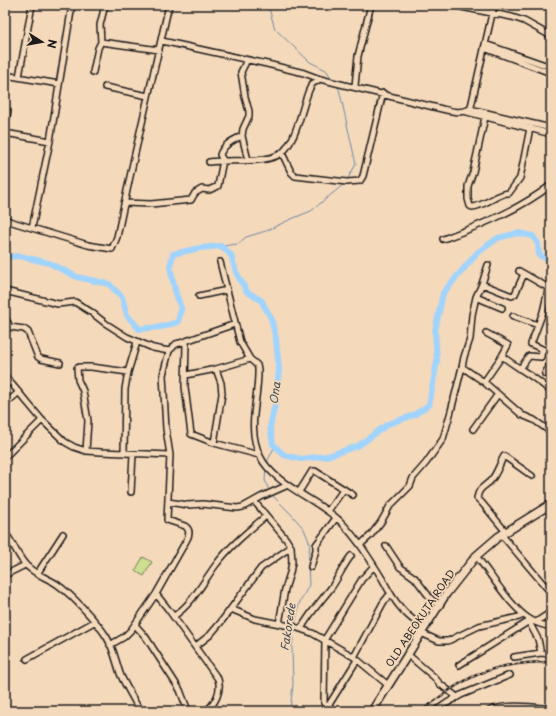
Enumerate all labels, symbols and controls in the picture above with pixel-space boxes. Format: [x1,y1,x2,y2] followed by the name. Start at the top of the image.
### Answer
[22,22,62,62] north arrow
[43,38,61,50] text: N
[264,380,285,405] water label: Ona
[381,566,458,669] street label: OLD ABEOKUTA ROAD
[275,601,300,652] water label: Fakorede

